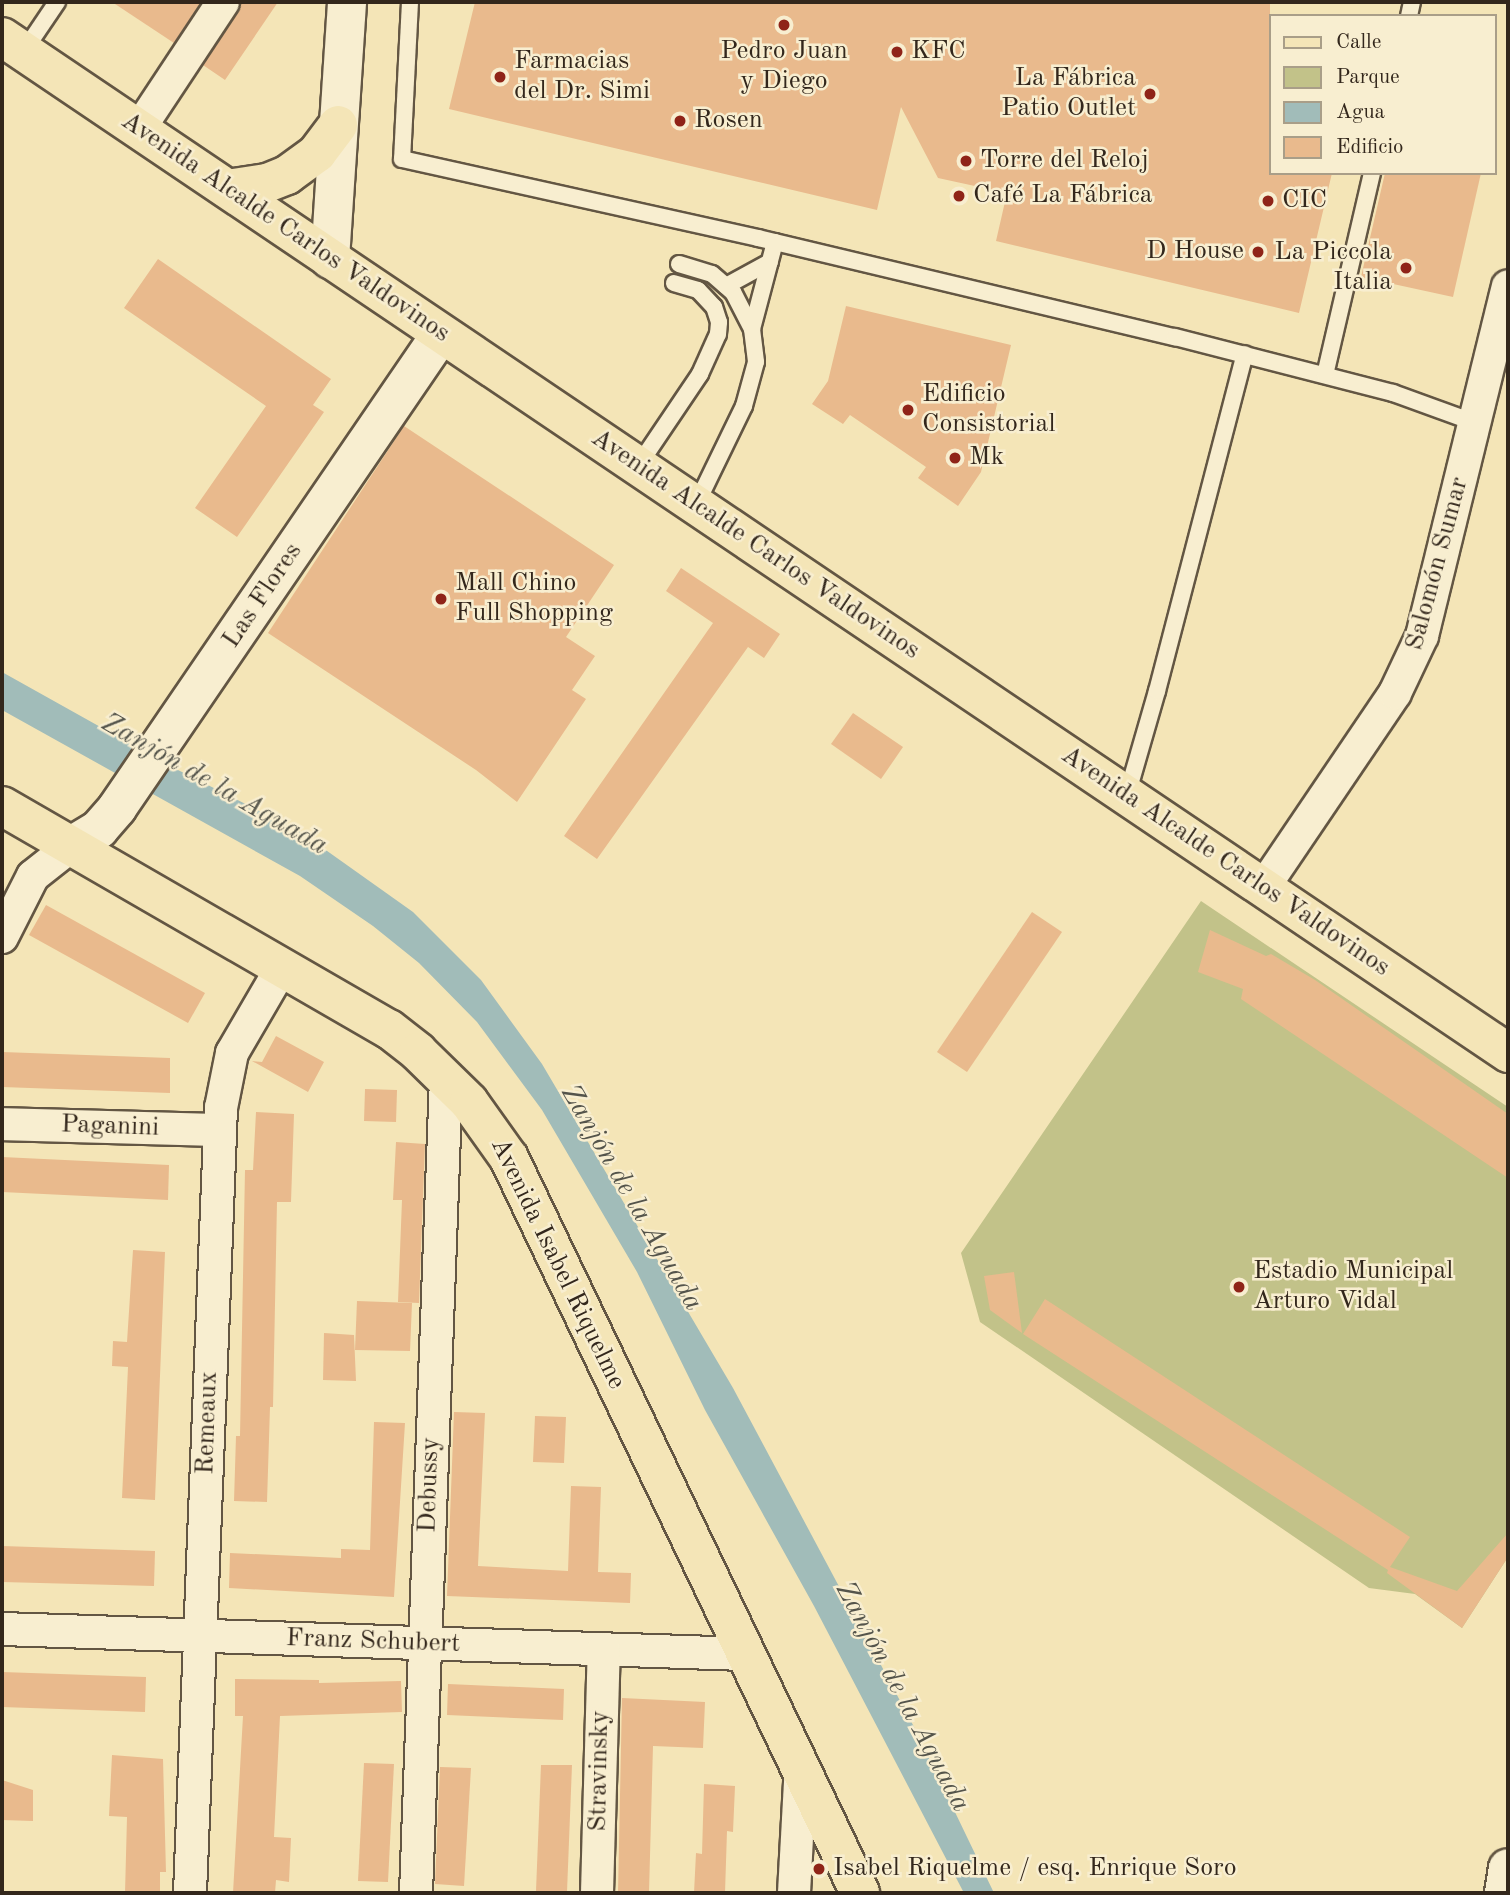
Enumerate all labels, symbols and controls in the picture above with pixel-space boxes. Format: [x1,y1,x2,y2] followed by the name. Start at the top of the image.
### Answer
[1268,14,1496,175] legend
[776,17,792,33] marker: Pedro Juan y Diego
[1336,32,1381,53] text: Calle
[720,36,848,98] place label: Pedro Juan y Diego
[911,36,966,68] place label: KFC
[889,44,905,60] marker: KFC
[514,46,650,108] place label: Farmacias del Dr. Simi
[1001,63,1136,124] place label: La Fábrica Patio Outlet
[1336,67,1400,88] text: Parque
[492,69,508,85] marker: Farmacias del Dr. Simi
[1142,86,1158,102] marker: La Fábrica Patio Outlet
[1336,102,1385,123] text: Agua
[694,105,763,137] place label: Rosen
[115,106,455,350] street label: Avenida Alcalde Carlos Valdovinos
[672,113,688,129] marker: Rosen
[1336,137,1404,158] text: Edificio
[980,145,1149,177] place label: Torre del Reloj
[958,153,974,169] marker: Torre del Reloj
[973,180,1153,212] place label: Café La Fábrica
[1282,185,1327,217] place label: CIC
[951,188,967,204] marker: Café La Fábrica
[1260,193,1276,209] marker: CIC
[1146,236,1244,268] place label: D House
[1274,237,1392,298] place label: La Piccola Italia
[1250,244,1266,260] marker: D House
[1398,260,1414,276] marker: La Piccola Italia
[922,379,1055,440] place label: Edificio Consistorial
[900,402,916,418] marker: Edificio Consistorial
[585,423,925,667] street label: Avenida Alcalde Carlos Valdovinos
[969,442,1004,474] place label: Mk
[947,450,963,466] marker: Mk
[1400,474,1476,654] street label: Salomón Sumar
[216,537,310,655] street label: Las Flores
[455,568,613,630] place label: Mall Chino Full Shopping
[433,591,449,607] marker: Mall Chino Full Shopping
[95,706,333,864] water label: Zanjón de la Aguada
[1055,740,1395,984] street label: Avenida Alcalde Carlos Valdovinos
[552,1079,710,1317] water label: Zanjón de la Aguada
[60,1110,160,1144] street label: Paganini
[483,1133,631,1395] street label: Avenida Isabel Riquelme
[1253,1256,1453,1318] place label: Estadio Municipal Arturo Vidal
[1231,1279,1247,1295] marker: Estadio Municipal Arturo Vidal
[191,1371,225,1475] street label: Remeaux
[413,1437,447,1533] street label: Debussy
[827,1576,977,1818] water label: Zanjón de la Aguada
[285,1623,461,1661] street label: Franz Schubert
[583,1710,617,1832] street label: Stravinsky
[833,1853,1237,1885] place label: Isabel Riquelme / esq. Enrique Soro
[811,1861,827,1877] marker: Isabel Riquelme / esq. Enrique Soro

